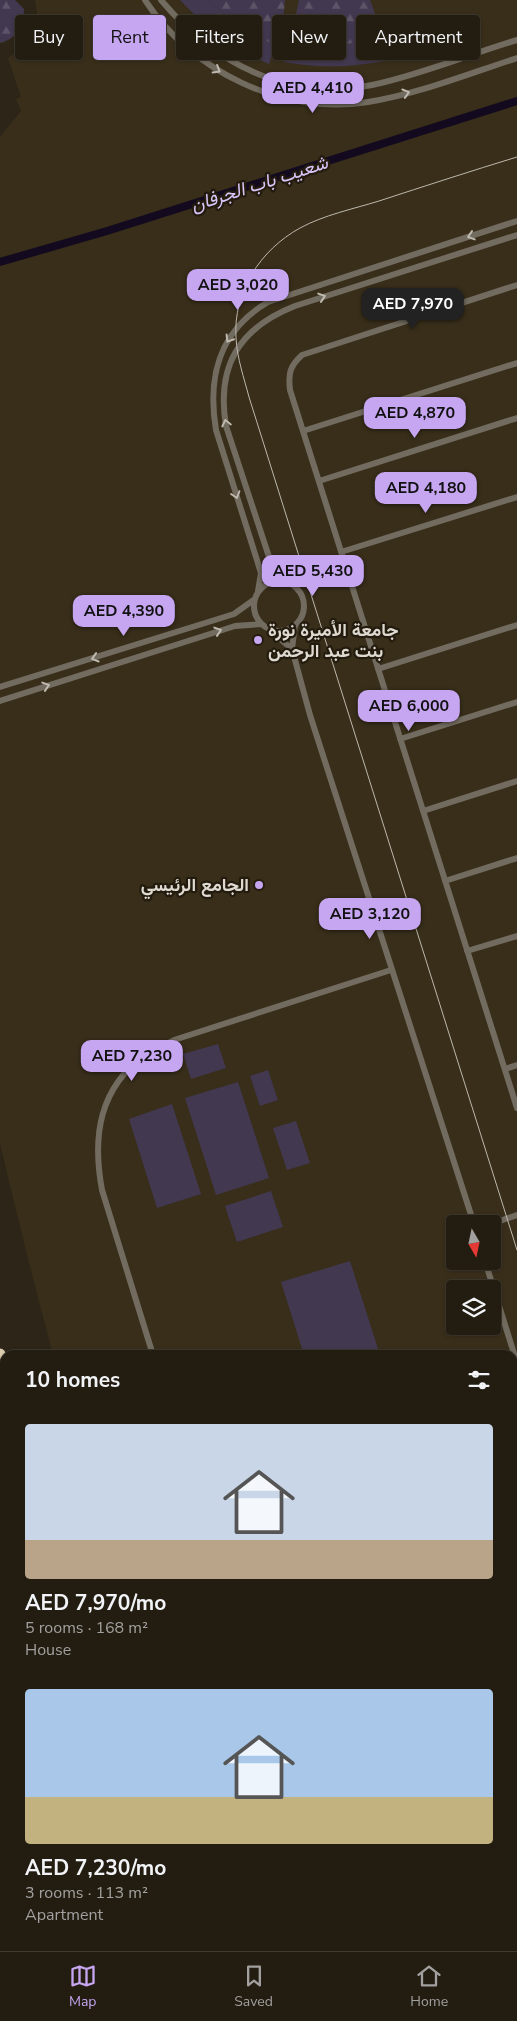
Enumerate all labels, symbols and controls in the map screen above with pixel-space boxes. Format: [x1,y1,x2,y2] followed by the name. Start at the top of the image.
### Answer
[15,15,83,60] chip: Buy
[93,15,166,60] chip: Rent
[176,15,262,60] chip: Filters
[272,15,346,60] chip: New
[356,15,480,60] chip: Apartment
[211,64,220,74] one-way arrow
[256,72,370,114] pin: AED 4,410
[273,77,353,99] text: AED 4,410
[402,89,410,99] one-way arrow
[187,149,332,218] water label: شعيب باب الجرفان
[467,231,475,241] one-way arrow
[181,268,295,311] pin: AED 3,020
[198,274,278,296] text: AED 3,020
[356,288,470,330] pin: AED 7,970
[318,293,326,303] one-way arrow
[373,293,453,315] text: AED 7,970
[225,333,235,342] one-way arrow
[358,396,472,439] pin: AED 4,870
[375,402,455,424] text: AED 4,870
[221,419,232,428] one-way arrow
[369,472,483,514] pin: AED 4,180
[386,477,466,499] text: AED 4,180
[231,490,241,498] one-way arrow
[256,554,370,597] pin: AED 5,430
[273,560,353,582] text: AED 5,430
[67,594,181,637] pin: AED 4,390
[84,600,164,622] text: AED 4,390
[268,618,399,663] place label: جامعة الأميرة نورة بنت عبد الرحمن
[213,627,221,637] one-way arrow
[252,634,264,646] marker: جامعة الأميرة نورة بنت عبد الرحمن
[91,652,100,662] one-way arrow
[42,682,50,692] one-way arrow
[352,690,466,732] pin: AED 6,000
[369,695,449,717] text: AED 6,000
[141,873,249,900] place label: الجامع الرئيسي
[253,879,265,891] marker: الجامع الرئيسي
[313,898,427,940] pin: AED 3,120
[330,903,410,925] text: AED 3,120
[75,1040,189,1082] pin: AED 7,230
[92,1045,172,1067] text: AED 7,230
[446,1215,501,1270] north arrow
[446,1215,501,1335] map controls
[446,1280,501,1335] button: layers
[25,1366,120,1394] text: 10 homes
[465,1366,493,1394] icon: filters
[214,1457,304,1547] icon: home
[25,1589,166,1617] text: AED 7,970/mo
[25,1617,148,1639] text: 5 rooms · 168 m²
[25,1639,71,1661] text: House
[214,1722,304,1812] icon: home
[25,1854,166,1882] text: AED 7,230/mo
[25,1882,148,1904] text: 3 rooms · 113 m²
[25,1904,103,1926] text: Apartment
[69,1962,97,2011] tab: Map
[234,1962,273,2011] tab: Saved
[410,1962,448,2011] tab: Home

